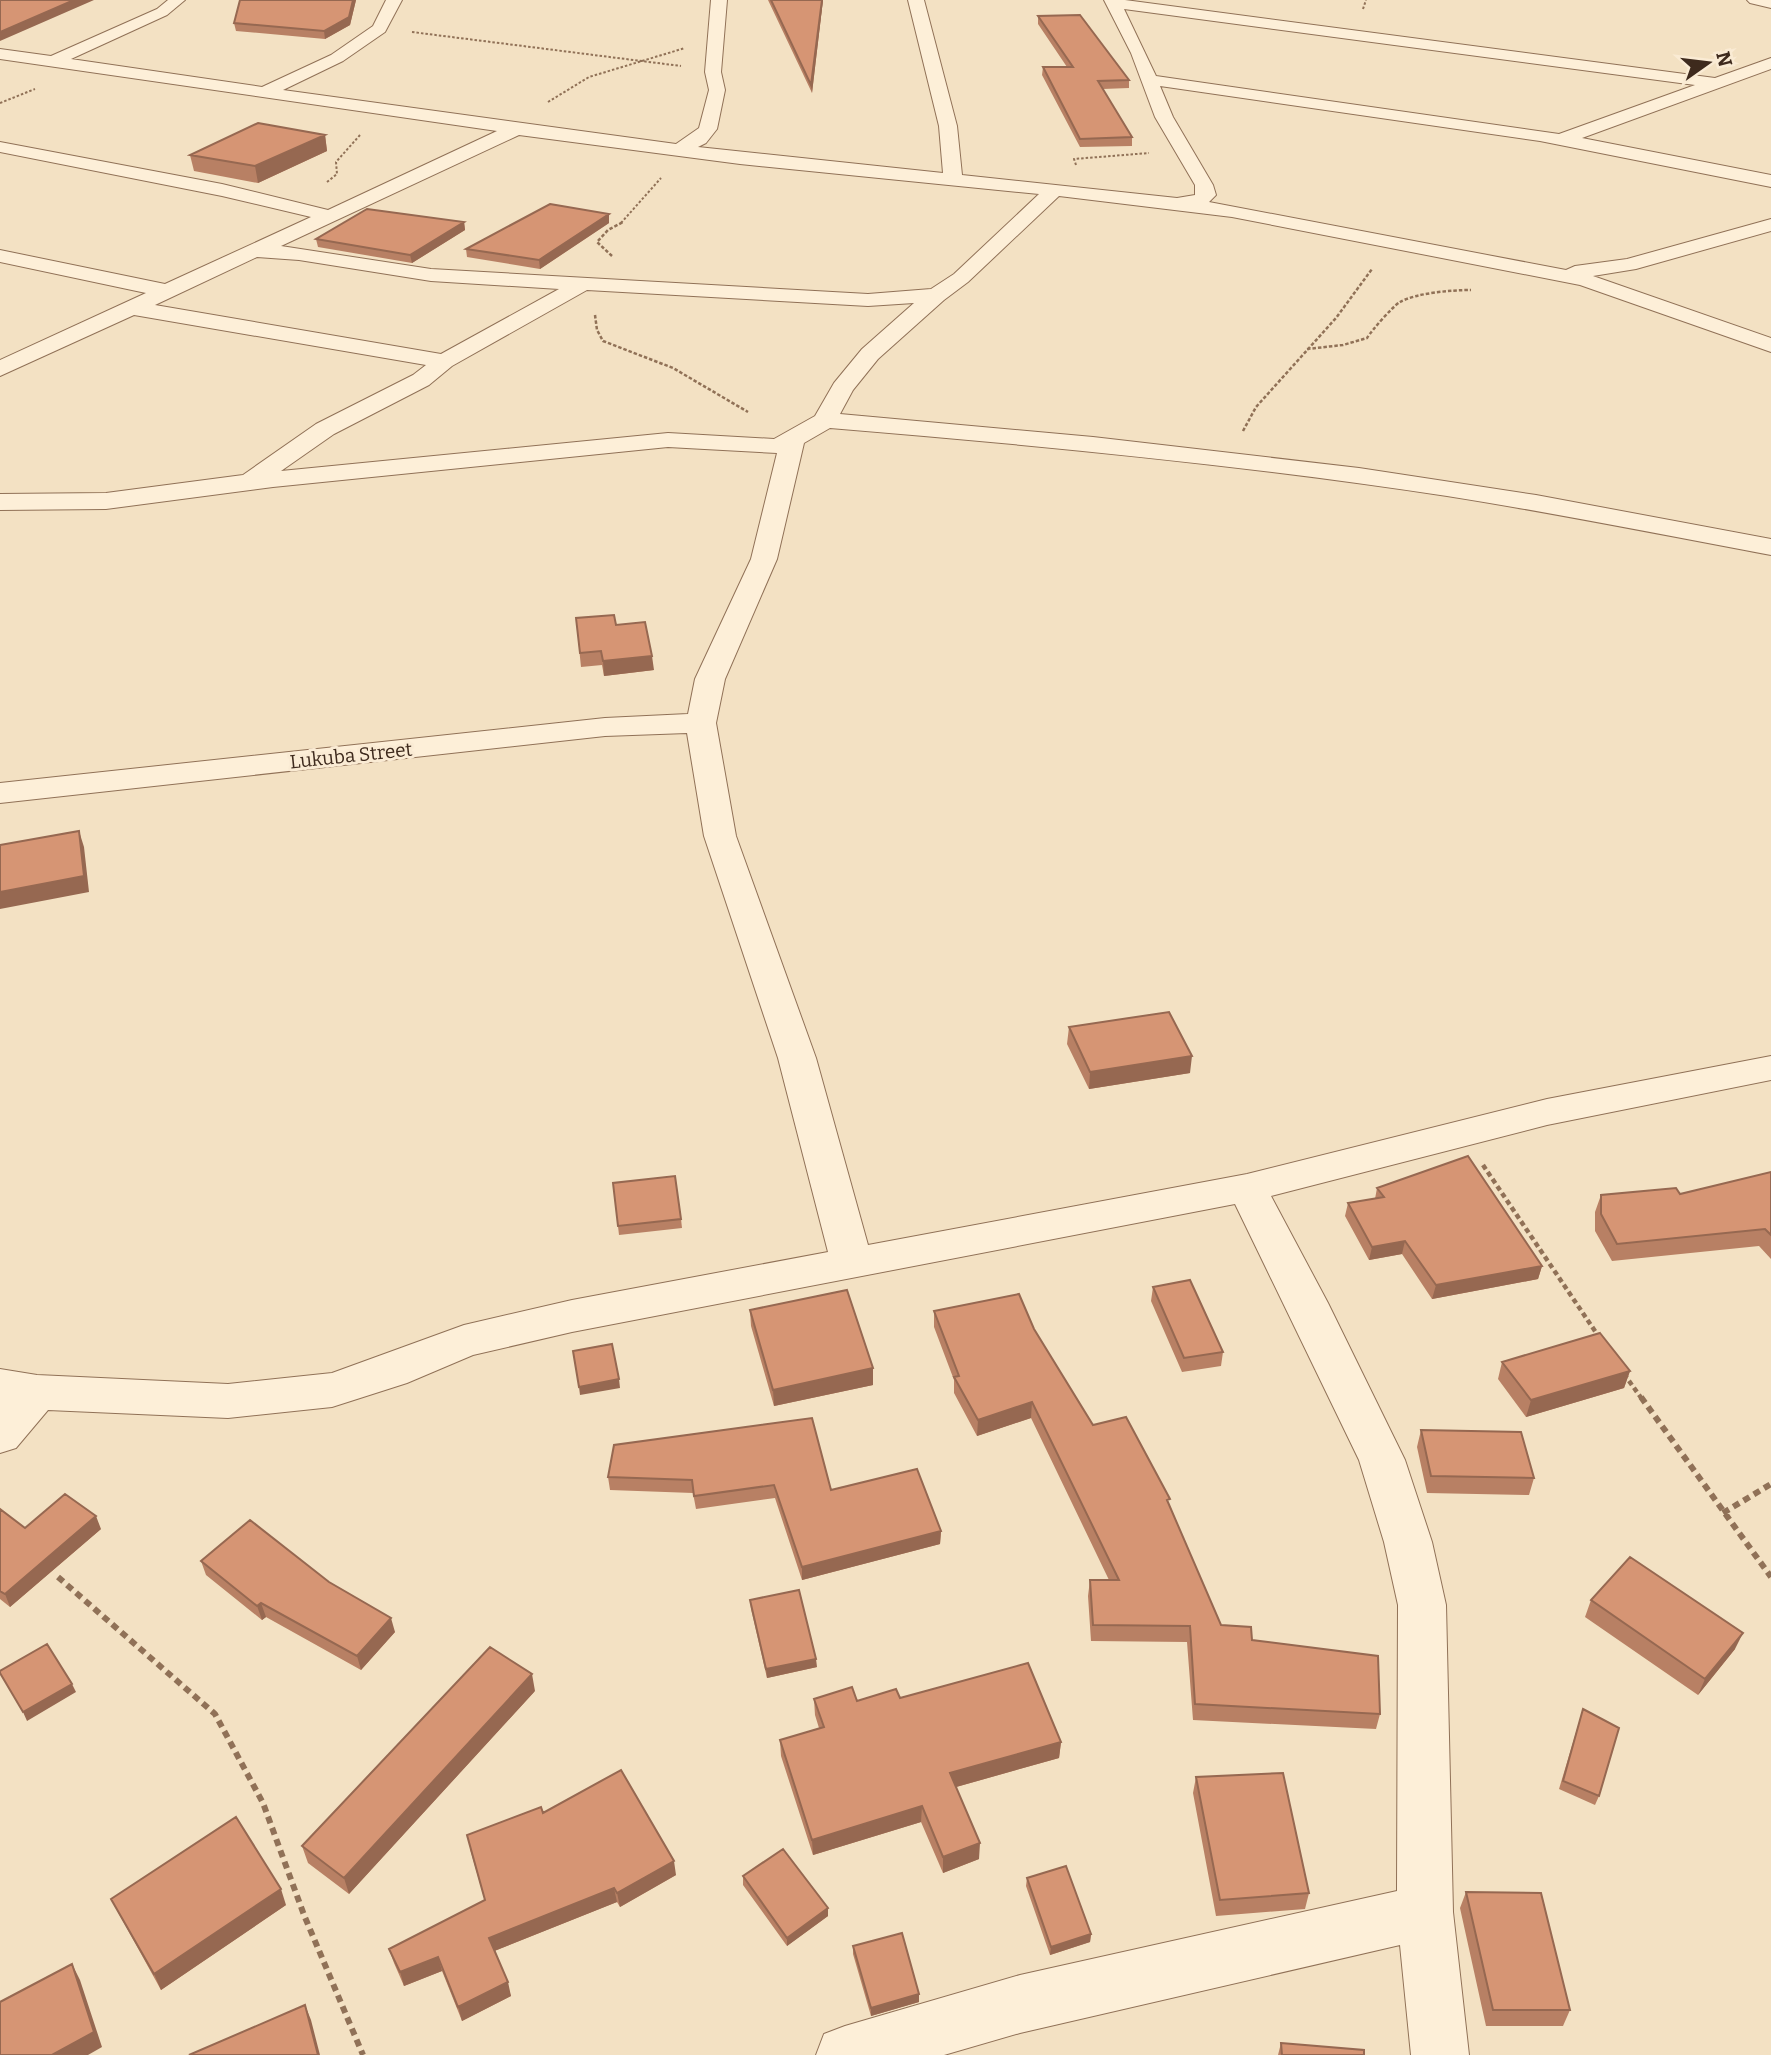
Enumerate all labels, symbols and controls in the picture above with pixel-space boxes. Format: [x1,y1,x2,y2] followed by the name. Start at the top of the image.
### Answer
[1673,28,1743,98] north arrow
[1711,49,1737,69] text: N
[289,738,414,773] street label: Lukuba Street

